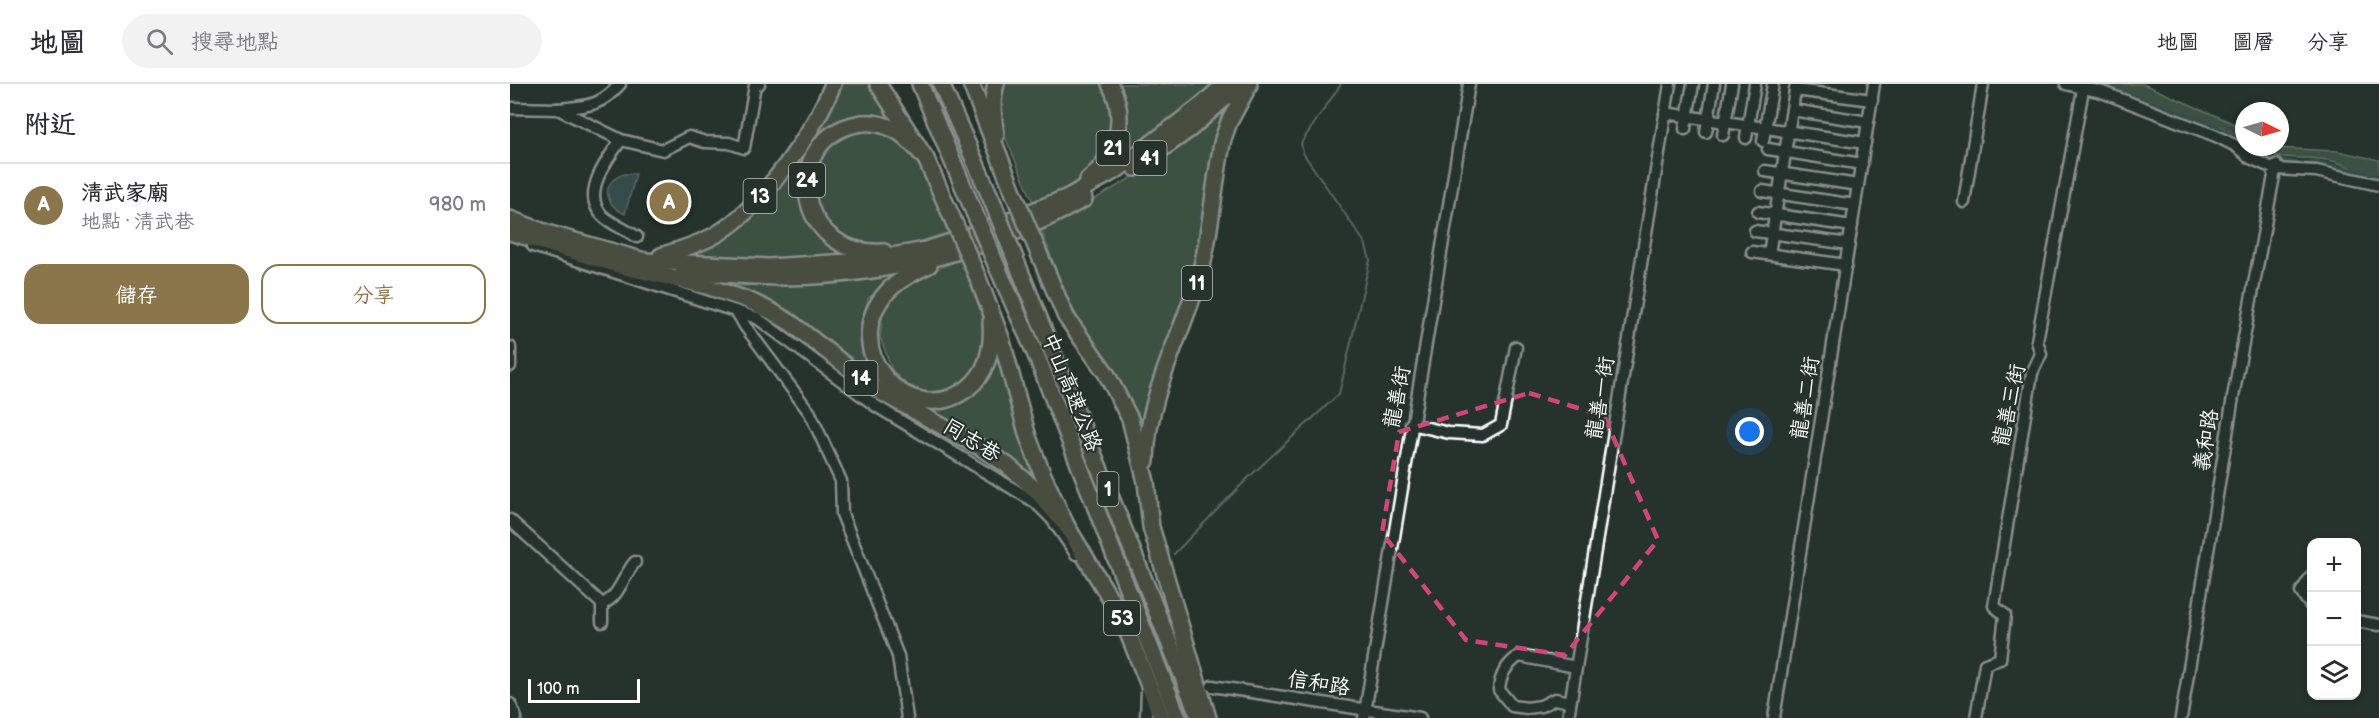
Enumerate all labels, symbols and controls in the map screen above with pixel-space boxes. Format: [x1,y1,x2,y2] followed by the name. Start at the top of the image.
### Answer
[122,14,542,68] search box
[143,25,176,58] icon: search
[30,27,86,60] text: 地圖
[191,29,279,56] text: 搜尋地點
[2157,30,2199,55] text: 地圖
[2232,30,2274,55] text: 圖層
[2307,30,2349,55] text: 分享
[2235,102,2289,156] north arrow
[24,110,76,141] text: 附近
[1096,131,1130,165] road number: 21
[1134,141,1166,175] road number: 41
[789,163,825,197] road number: 24
[744,179,776,213] road number: 13
[81,180,169,207] text: 清武家廟
[650,180,688,224] pin: A
[37,193,50,217] text: A
[429,193,486,217] text: 980 m
[81,210,194,234] text: 地點 · 清武巷
[24,264,249,324] button: 儲存
[261,264,486,324] button: 分享
[1182,266,1212,300] road number: 11
[1036,329,1107,455] street label: 中山高速公路
[1582,355,1619,442] street label: 龍善一街
[1787,355,1824,442] street label: 龍善二街
[844,361,878,395] road number: 14
[1989,361,2030,449] street label: 龍善三街
[1379,364,1416,430] street label: 龍善街
[2189,407,2224,473] street label: 義和路
[938,413,1005,467] street label: 同志巷
[1735,417,1764,446] your location
[1098,472,1118,506] road number: 1
[2307,538,2361,700] map controls
[2307,538,2361,592] button: +
[2307,592,2361,646] button: −
[1104,601,1140,635] road number: 53
[2307,646,2361,700] button: layers
[1286,666,1352,701] street label: 信和路
[528,676,640,704] scale bar
[537,680,580,699] text: 100 m

